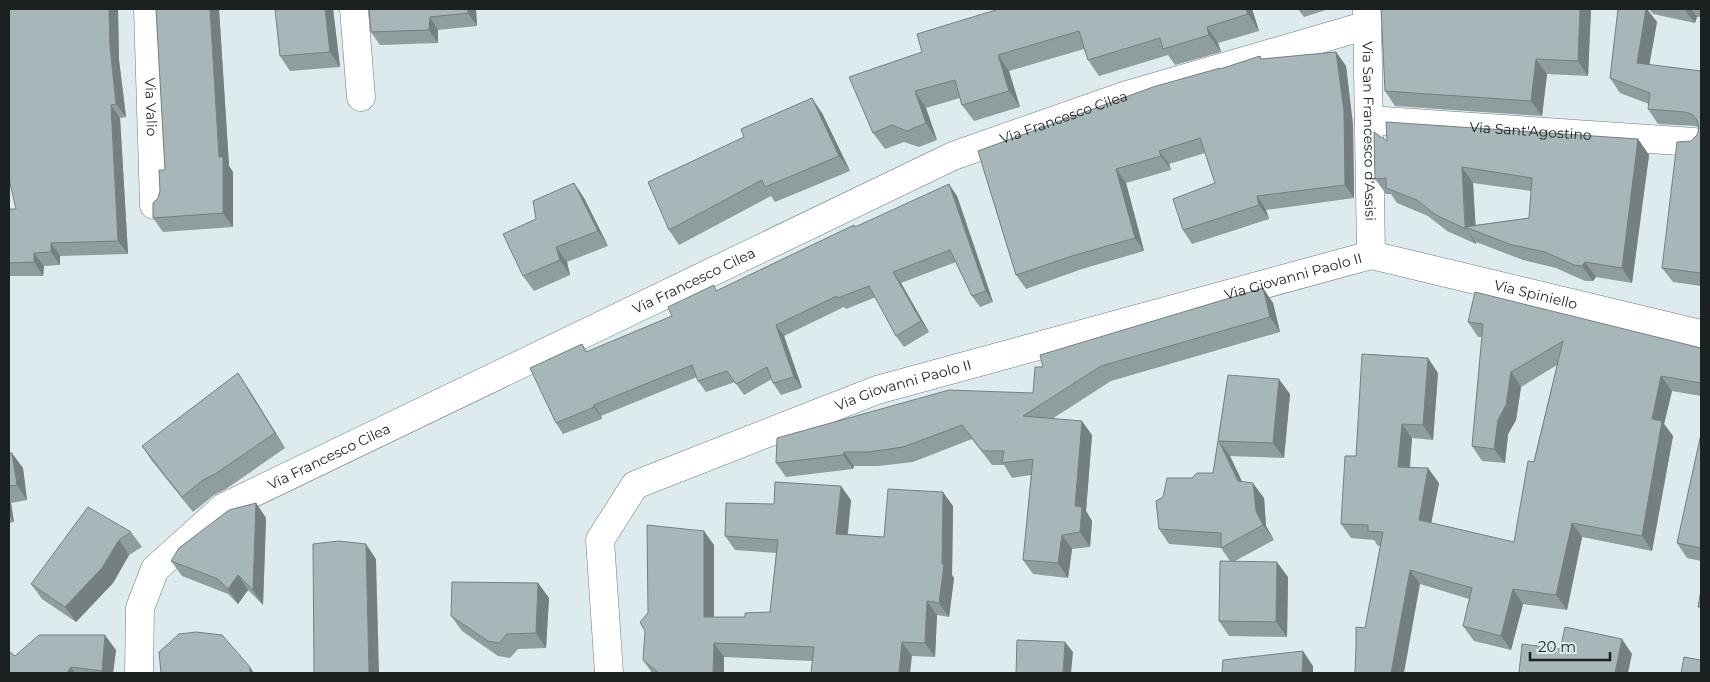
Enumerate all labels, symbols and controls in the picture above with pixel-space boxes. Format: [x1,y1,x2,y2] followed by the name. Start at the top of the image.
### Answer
[1359,41,1379,221] street label: Via San Francesco d'Assisi
[141,77,161,137] street label: Via Valio
[997,86,1130,148] street label: Via Francesco Cilea
[1469,118,1593,144] street label: Via Sant'Agostino
[630,244,758,318] street label: Via Francesco Cilea
[1222,249,1364,304] street label: Via Giovanni Paolo II
[1492,276,1580,313] street label: Via Spiniello
[832,356,973,415] street label: Via Giovanni Paolo II
[265,419,393,494] street label: Via Francesco Cilea
[1530,630,1610,662] scale bar
[1538,637,1576,656] text: 20 m

